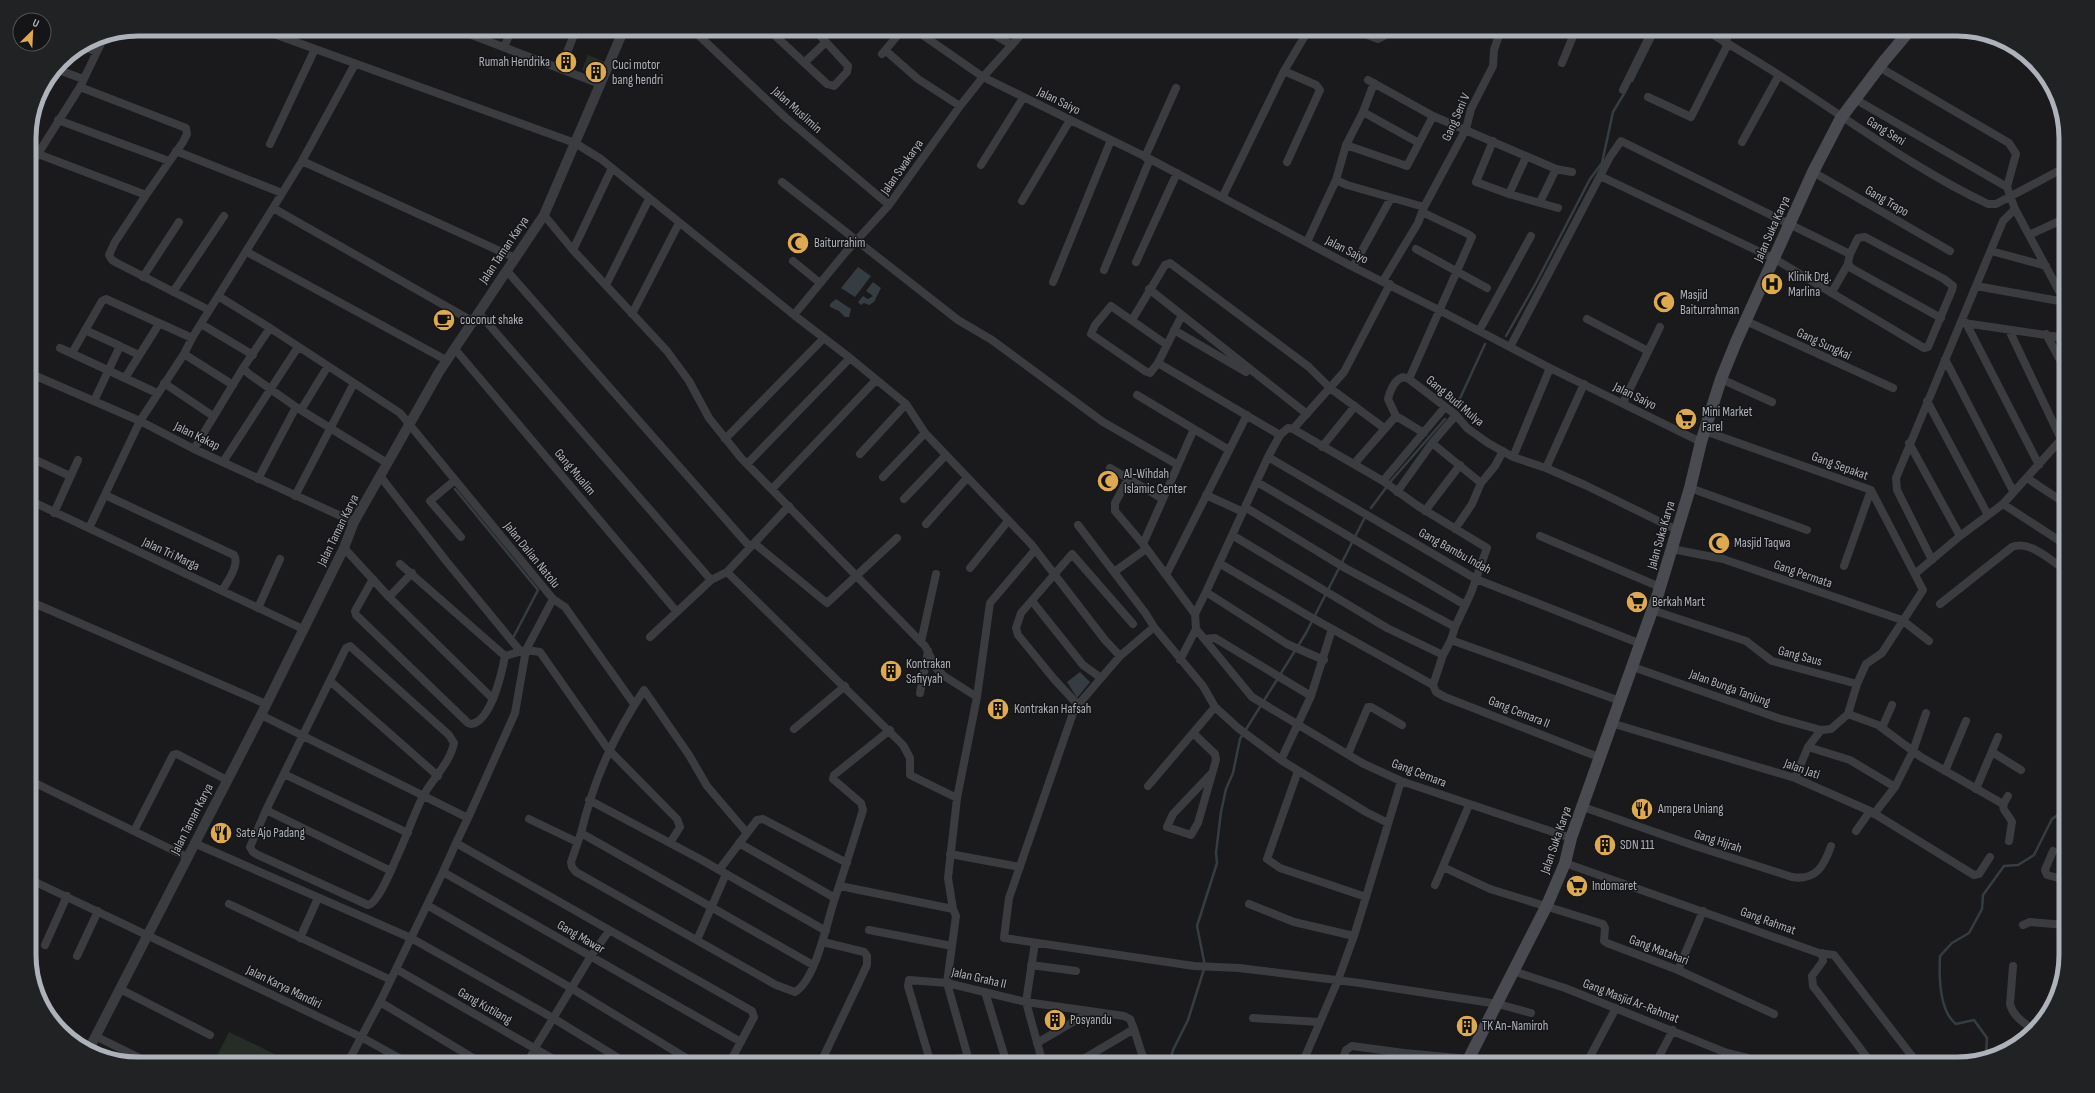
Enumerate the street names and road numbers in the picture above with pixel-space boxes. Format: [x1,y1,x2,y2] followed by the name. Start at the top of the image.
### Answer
[768,83,825,137] street label: Jalan Muslimin
[1034,83,1083,118] street label: Jalan Saiyo
[1438,90,1474,144] street label: Gang Seni V
[1864,113,1908,149] street label: Gang Seni
[877,136,927,199] street label: Jalan Swakarya
[1862,182,1912,220] street label: Gang Trapo
[1750,194,1794,265] street label: Jalan Suka Karya
[475,213,532,287] street label: Jalan Taman Karya
[1322,232,1371,268] street label: Jalan Saiyo
[1794,324,1854,364] street label: Gang Sungkai
[1423,372,1487,430] street label: Gang Budi Mulya
[1610,378,1659,413] street label: Jalan Saiyo
[171,418,222,454] street label: Jalan Kakap
[551,445,599,499] street label: Gang Mualim
[1809,448,1871,484] street label: Gang Sepakat
[313,492,362,569] street label: Jalan Taman Karya
[1643,499,1678,572] street label: Jalan Suka Karya
[500,518,564,591] street label: Jalan Dalian Natolu
[1416,524,1494,578] street label: Gang Bambu Indah
[139,533,202,574] street label: Jalan Tri Marga
[1772,557,1834,591] street label: Gang Permata
[1776,642,1824,670] street label: Gang Saus
[1686,666,1773,710] street label: Jalan Bunga Tanjung
[1486,692,1552,732] street label: Gang Cemara II
[1389,755,1449,791] street label: Gang Cemara
[1781,755,1822,783] street label: Jalan Jati
[167,781,217,858] street label: Jalan Taman Karya
[1537,804,1575,877] street label: Jalan Suka Karya
[1692,826,1744,856] street label: Gang Hijrah
[1738,904,1798,938] street label: Gang Rahmat
[554,917,608,957] street label: Gang Mawar
[1627,931,1691,969] street label: Gang Matahari
[243,961,324,1012] street label: Jalan Karya Mandiri
[949,964,1008,992] street label: Jalan Graha II
[1581,975,1681,1027] street label: Gang Masjid Ar-Rahmat
[455,984,515,1028] street label: Gang Kutilang

